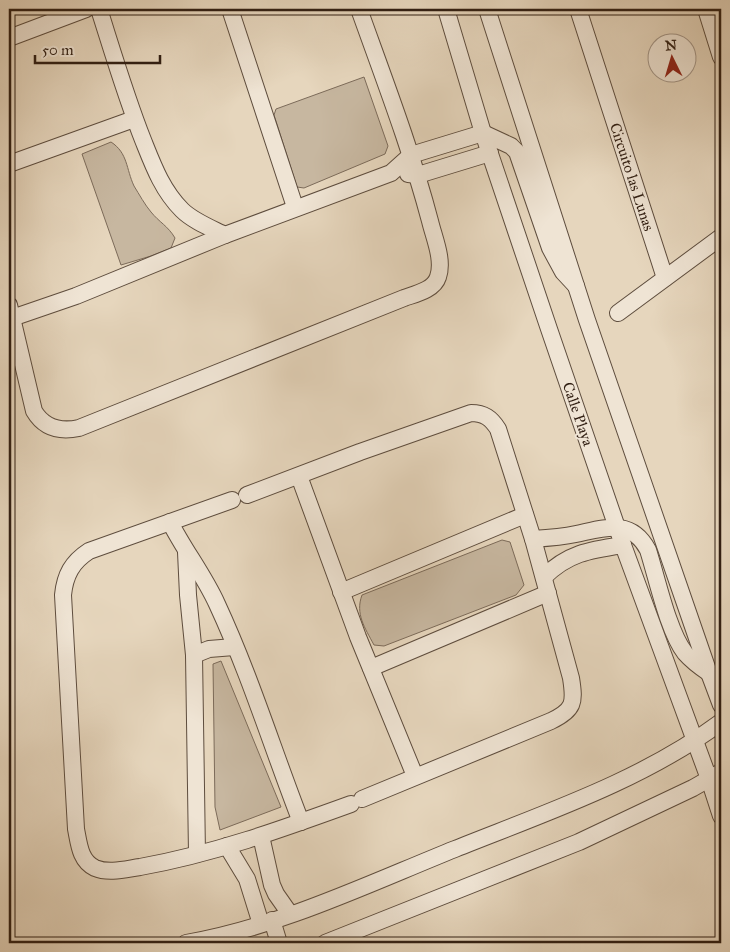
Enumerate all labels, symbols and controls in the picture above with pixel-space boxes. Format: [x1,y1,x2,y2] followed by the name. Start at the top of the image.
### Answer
[35,32,160,64] scale bar
[648,32,698,82] north arrow
[664,37,678,55] text: N
[42,41,74,59] text: 50 m
[606,121,658,233] street label: Circuito las Lunas
[559,380,598,449] street label: Calle Playa

